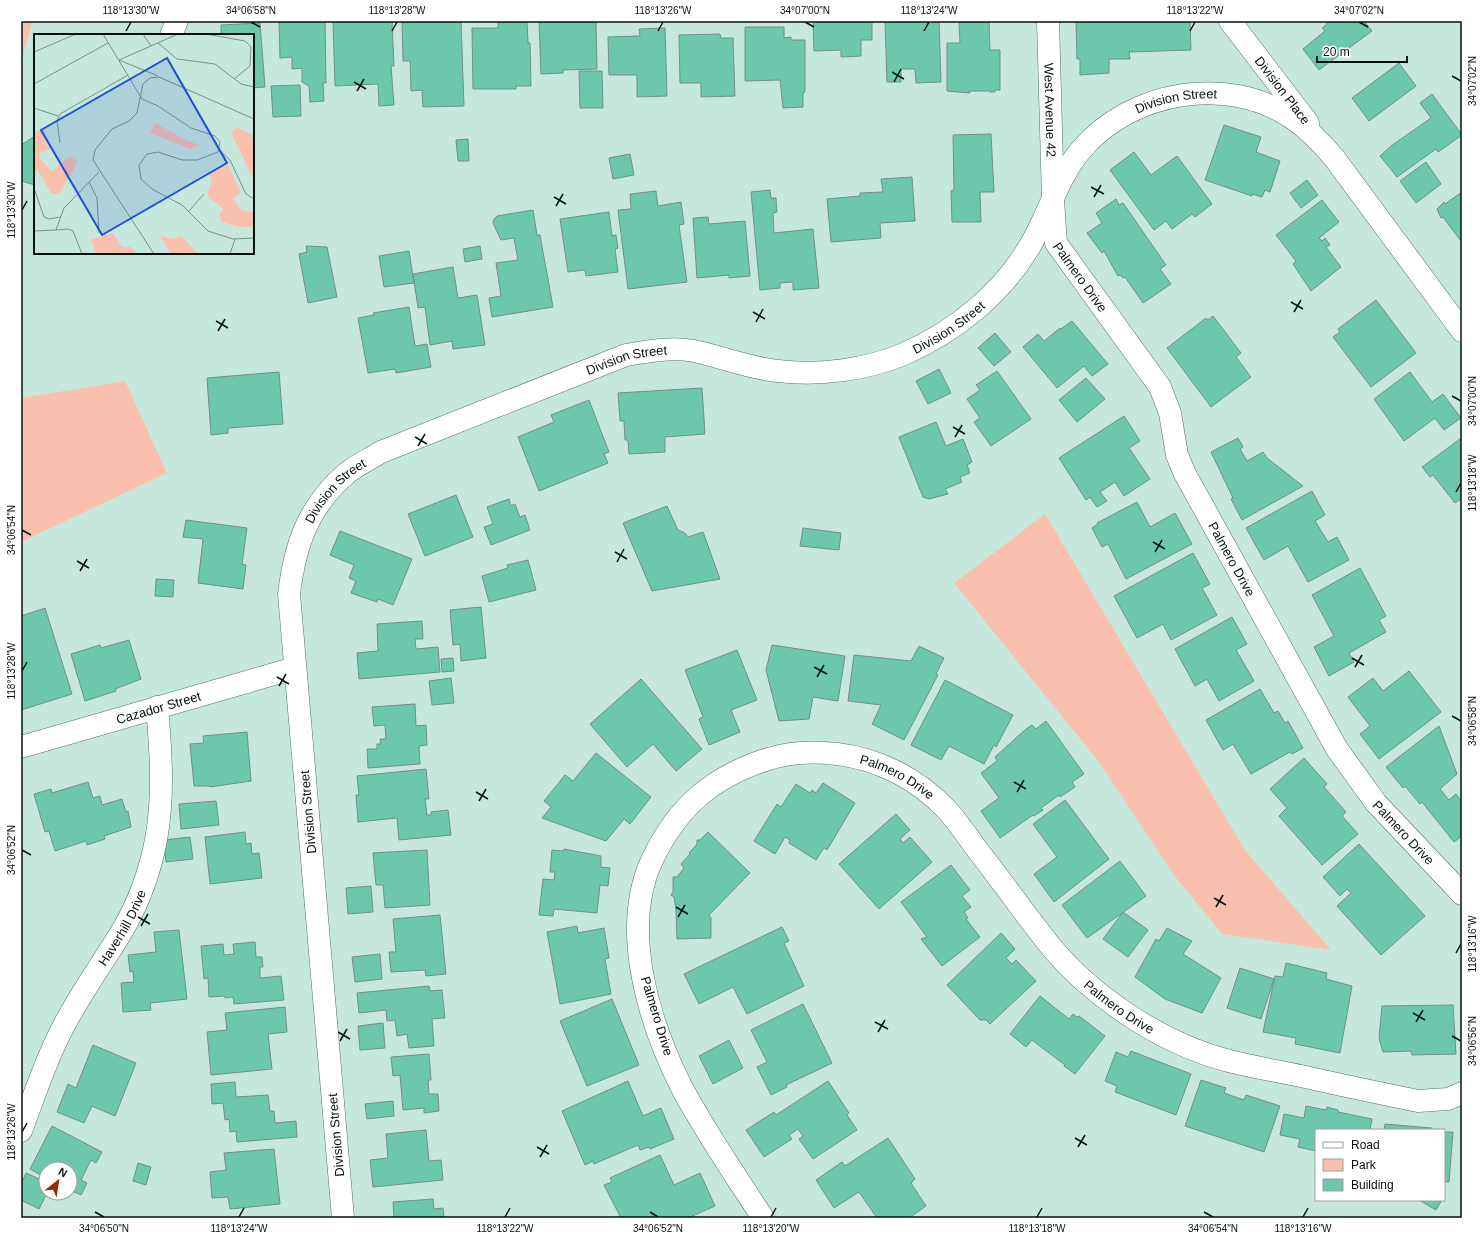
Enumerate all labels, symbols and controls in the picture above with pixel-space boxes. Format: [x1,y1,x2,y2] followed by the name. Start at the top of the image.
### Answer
[102,5,160,16] text: 118°13'30"W
[226,5,276,16] text: 34°06'58"N
[368,5,426,16] text: 118°13'28"W
[634,5,692,16] text: 118°13'26"W
[780,5,830,16] text: 34°07'00"N
[900,5,958,16] text: 118°13'24"W
[1166,5,1224,16] text: 118°13'22"W
[1334,5,1384,16] text: 34°07'02"N
[34,34,254,254] inset map
[1317,38,1407,64] scale bar
[1323,45,1350,59] text: 20 m
[1252,53,1314,127] street label: Division Place
[1467,56,1478,106] text: 34°07'02"N
[1042,63,1059,157] street label: West Avenue 42
[1132,86,1218,116] street label: Division Street
[6,181,17,239] text: 118°13'30"W
[1050,239,1111,315] street label: Palmero Drive
[910,297,988,357] street label: Division Street
[584,342,668,378] street label: Division Street
[1467,376,1478,426] text: 34°07'00"N
[1467,454,1478,512] text: 118°13'18"W
[301,455,369,526] street label: Division Street
[6,505,17,555] text: 34°06'54"N
[1205,519,1258,599] street label: Palmero Drive
[6,642,17,700] text: 118°13'28"W
[114,688,203,727] street label: Cazador Street
[1467,696,1478,746] text: 34°06'58"N
[858,751,938,802] street label: Palmero Drive
[297,769,319,854] street label: Division Street
[1370,797,1437,867] street label: Palmero Drive
[6,825,17,875] text: 34°06'52"N
[95,887,149,968] street label: Haverhill Drive
[1467,915,1478,973] text: 118°13'16"W
[638,974,676,1058] street label: Palmero Drive
[1081,977,1157,1036] street label: Palmero Drive
[1467,1016,1478,1066] text: 34°06'56"N
[325,1092,347,1177] street label: Division Street
[6,1103,17,1161] text: 118°13'26"W
[1315,1129,1445,1201] legend
[1351,1138,1380,1152] text: Road
[1351,1158,1377,1172] text: Park
[38,1161,78,1201] north arrow
[57,1165,69,1180] text: N
[1351,1178,1394,1192] text: Building
[79,1223,129,1234] text: 34°06'50"N
[210,1223,268,1234] text: 118°13'24"W
[476,1223,534,1234] text: 118°13'22"W
[633,1223,683,1234] text: 34°06'52"N
[742,1223,800,1234] text: 118°13'20"W
[1008,1223,1066,1234] text: 118°13'18"W
[1188,1223,1238,1234] text: 34°06'54"N
[1274,1223,1332,1234] text: 118°13'16"W

